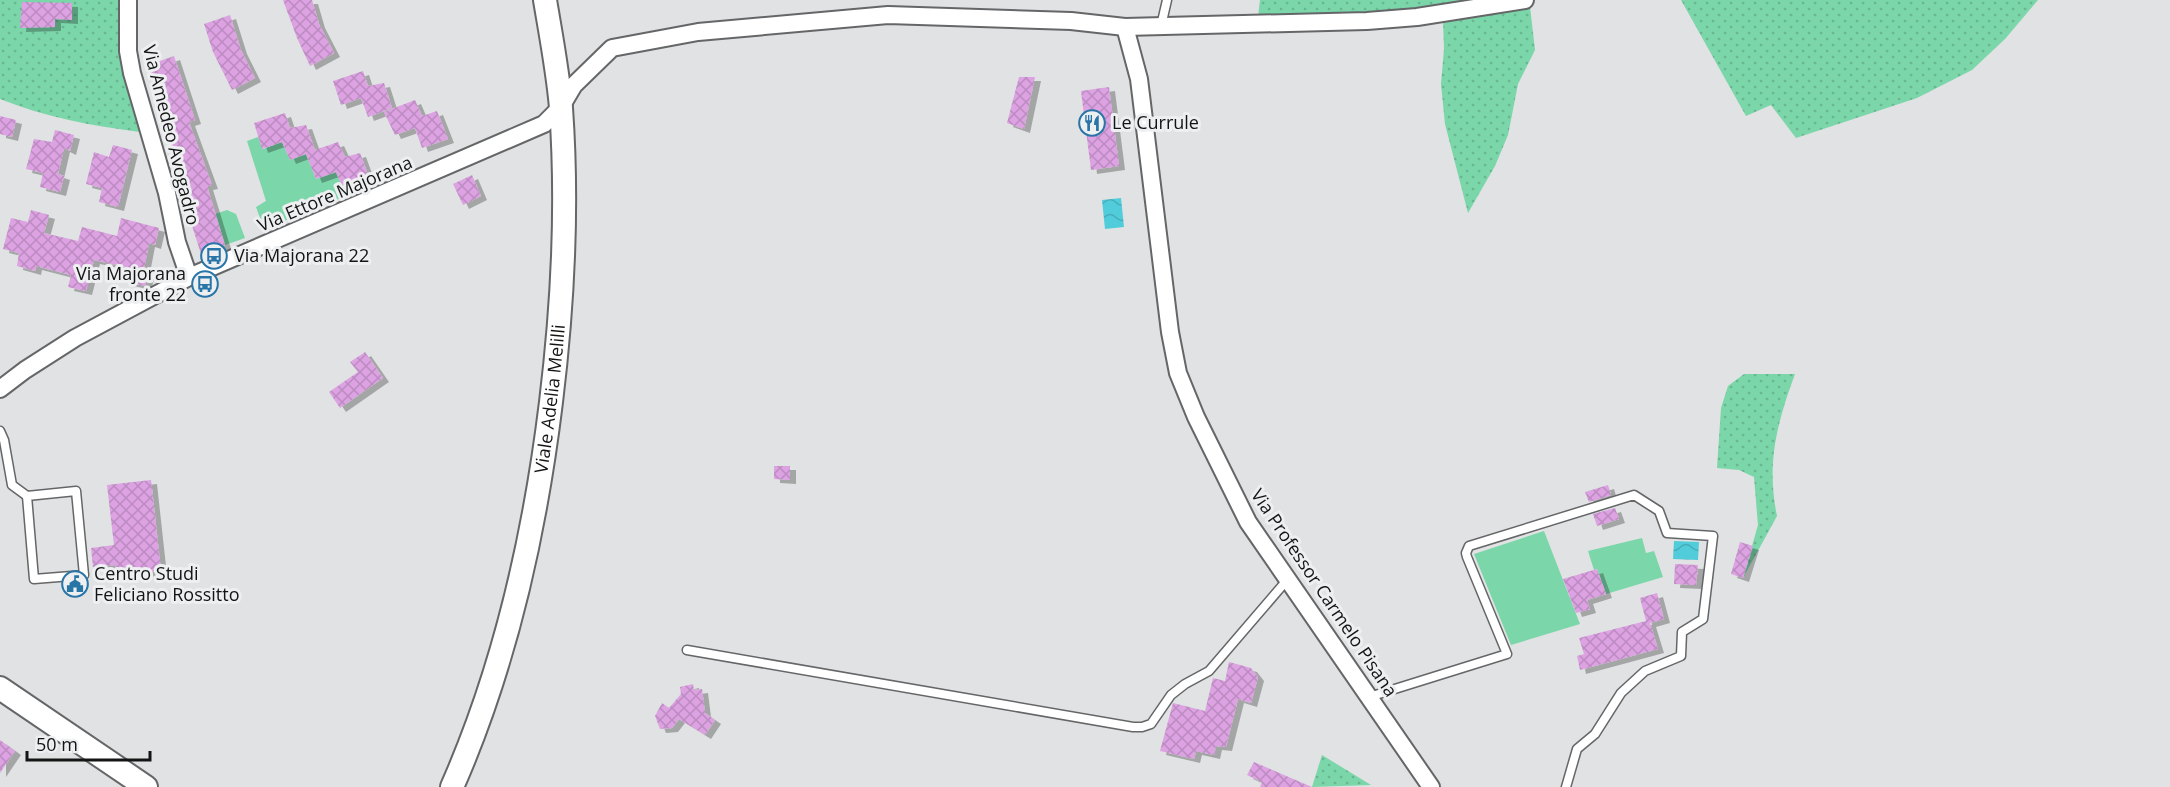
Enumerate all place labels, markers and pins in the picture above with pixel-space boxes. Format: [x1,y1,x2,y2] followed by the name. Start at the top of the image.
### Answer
[1077,108,1107,138] restaurant icon: Le Currule
[1112,110,1199,134] place label: Le Currule
[199,241,229,271] bus stop icon: Via Majorana 22
[234,243,369,267] place label: Via Majorana 22
[76,261,186,306] place label: Via Majorana fronte 22
[190,269,220,299] bus stop icon: Via Majorana fronte 22
[94,561,240,606] place label: Centro Studi Feliciano Rossitto
[60,569,90,599] public building icon: Centro Studi Feliciano Rossitto

